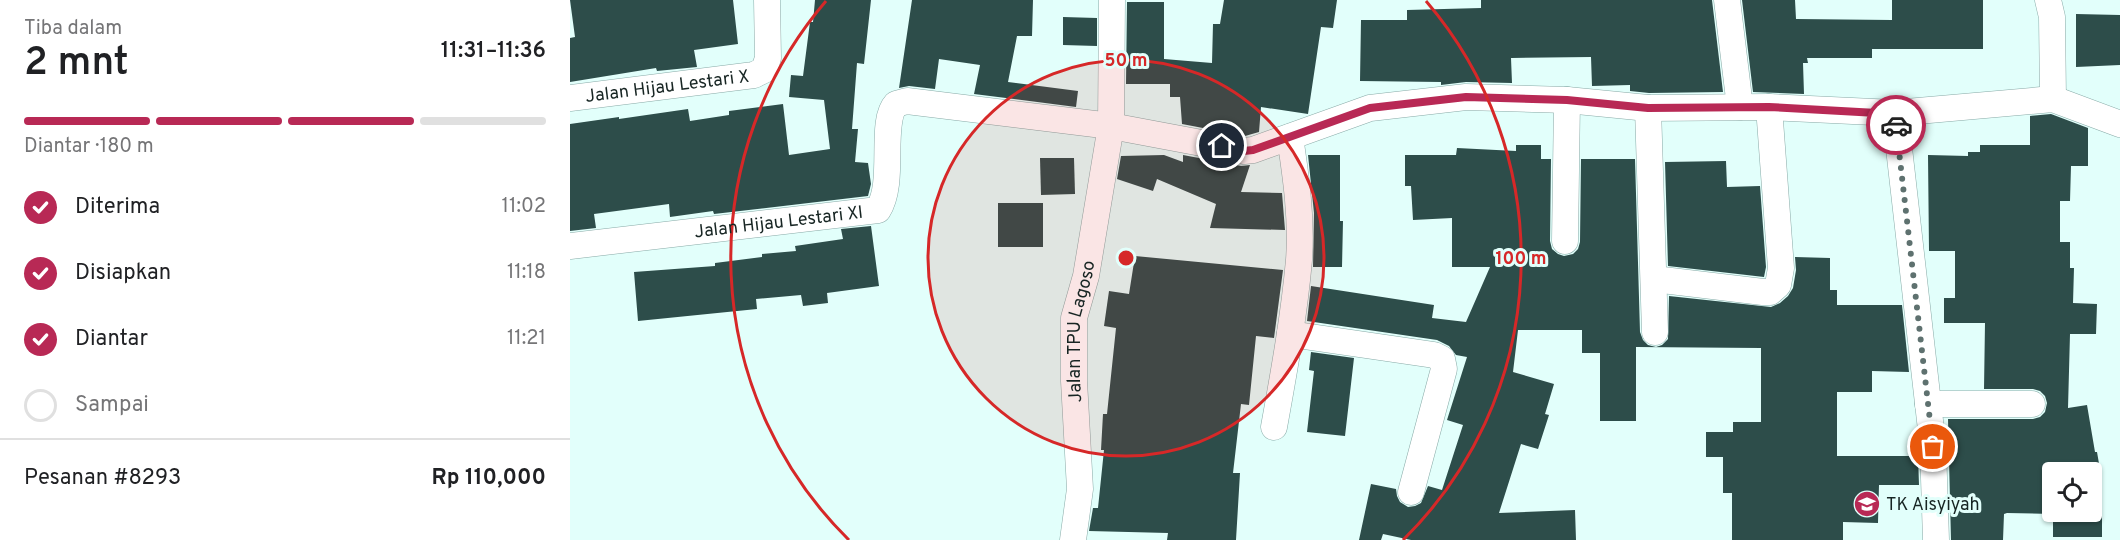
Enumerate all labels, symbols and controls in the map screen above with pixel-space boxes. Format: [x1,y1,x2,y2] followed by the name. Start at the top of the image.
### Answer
[24,16,122,42] text: Tiba dalam
[441,38,546,65] text: 11:31–11:36
[24,40,129,89] text: 2 mnt
[1104,50,1148,73] text: 50 m
[584,66,751,109] street label: Jalan Hijau Lestari X
[1866,95,1926,155] courier
[1880,109,1913,142] icon: car
[1196,120,1247,171] pin
[1205,129,1238,162] icon: home
[24,134,154,160] text: Diantar · 180 m
[24,191,57,224] icon: check
[75,194,160,221] text: Diterima
[502,194,546,220] text: 11:02
[693,202,864,244] street label: Jalan Hijau Lestari XI
[1116,248,1136,268] centre of rings
[1495,248,1547,271] text: 100 m
[24,257,57,290] icon: check
[1064,259,1101,403] street label: Jalan TPU Lagoso
[75,260,171,287] text: Disiapkan
[507,260,546,286] text: 11:18
[24,323,57,356] icon: check
[75,326,148,353] text: Diantar
[507,326,546,352] text: 11:21
[75,392,149,419] text: Sampai
[1907,421,1958,472] pin
[1916,430,1949,463] icon: bag
[2042,462,2102,522] map controls
[2042,462,2102,522] button: locate
[24,465,181,492] text: Pesanan #8293
[432,465,546,492] text: Rp 110,000
[1852,489,1882,519] school or university icon: TK Aisyiyah
[1886,494,1980,517] place label: TK Aisyiyah

